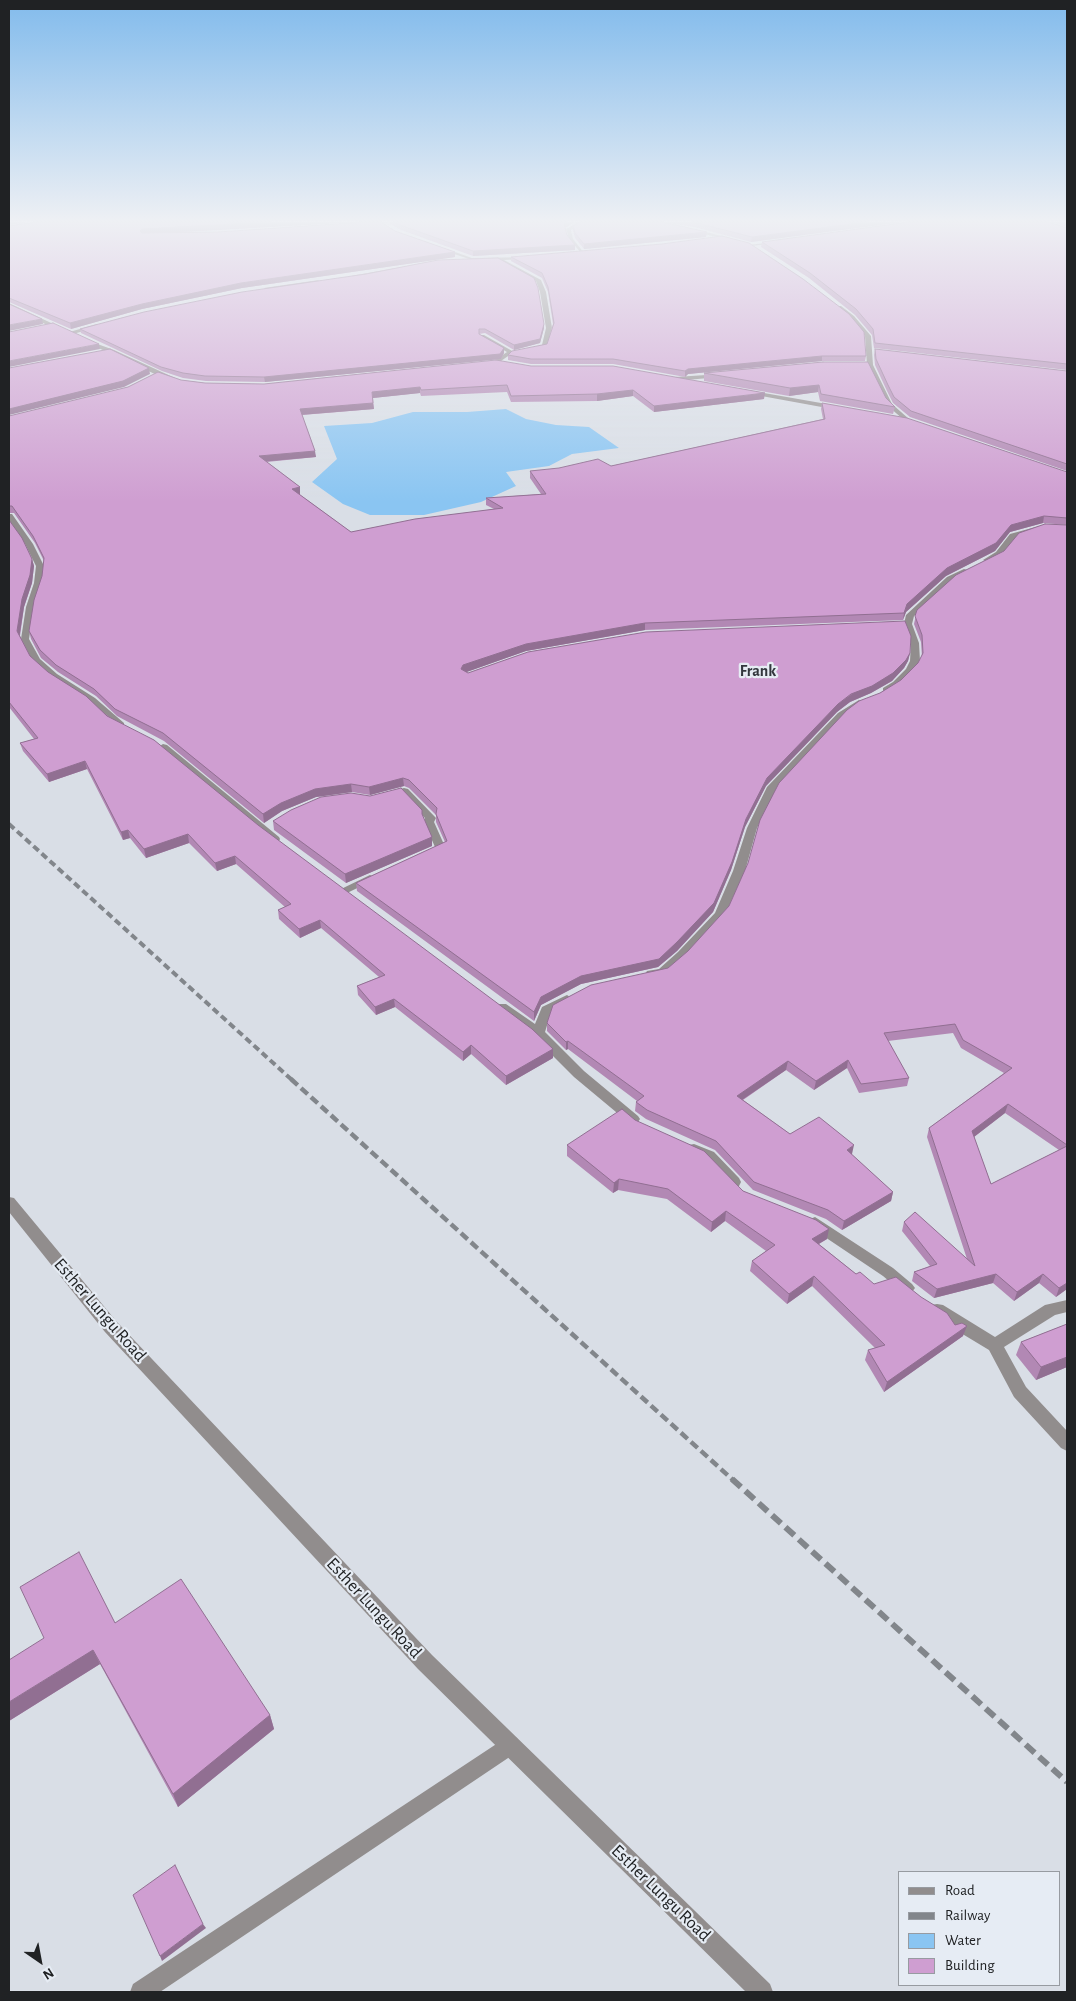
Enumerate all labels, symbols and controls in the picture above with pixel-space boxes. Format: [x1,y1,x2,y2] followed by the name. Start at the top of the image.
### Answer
[740,661,776,681] district label: Frank
[49,1254,151,1366] street label: Esther Lungu Road
[322,1553,426,1663] street label: Esther Lungu Road
[607,1840,715,1946] street label: Esther Lungu Road
[898,1871,1061,1986] legend
[945,1883,975,1898] text: Road
[945,1908,990,1923] text: Railway
[945,1933,981,1948] text: Water
[15,1936,65,1986] north arrow
[945,1958,995,1973] text: Building
[40,1965,56,1982] text: N

